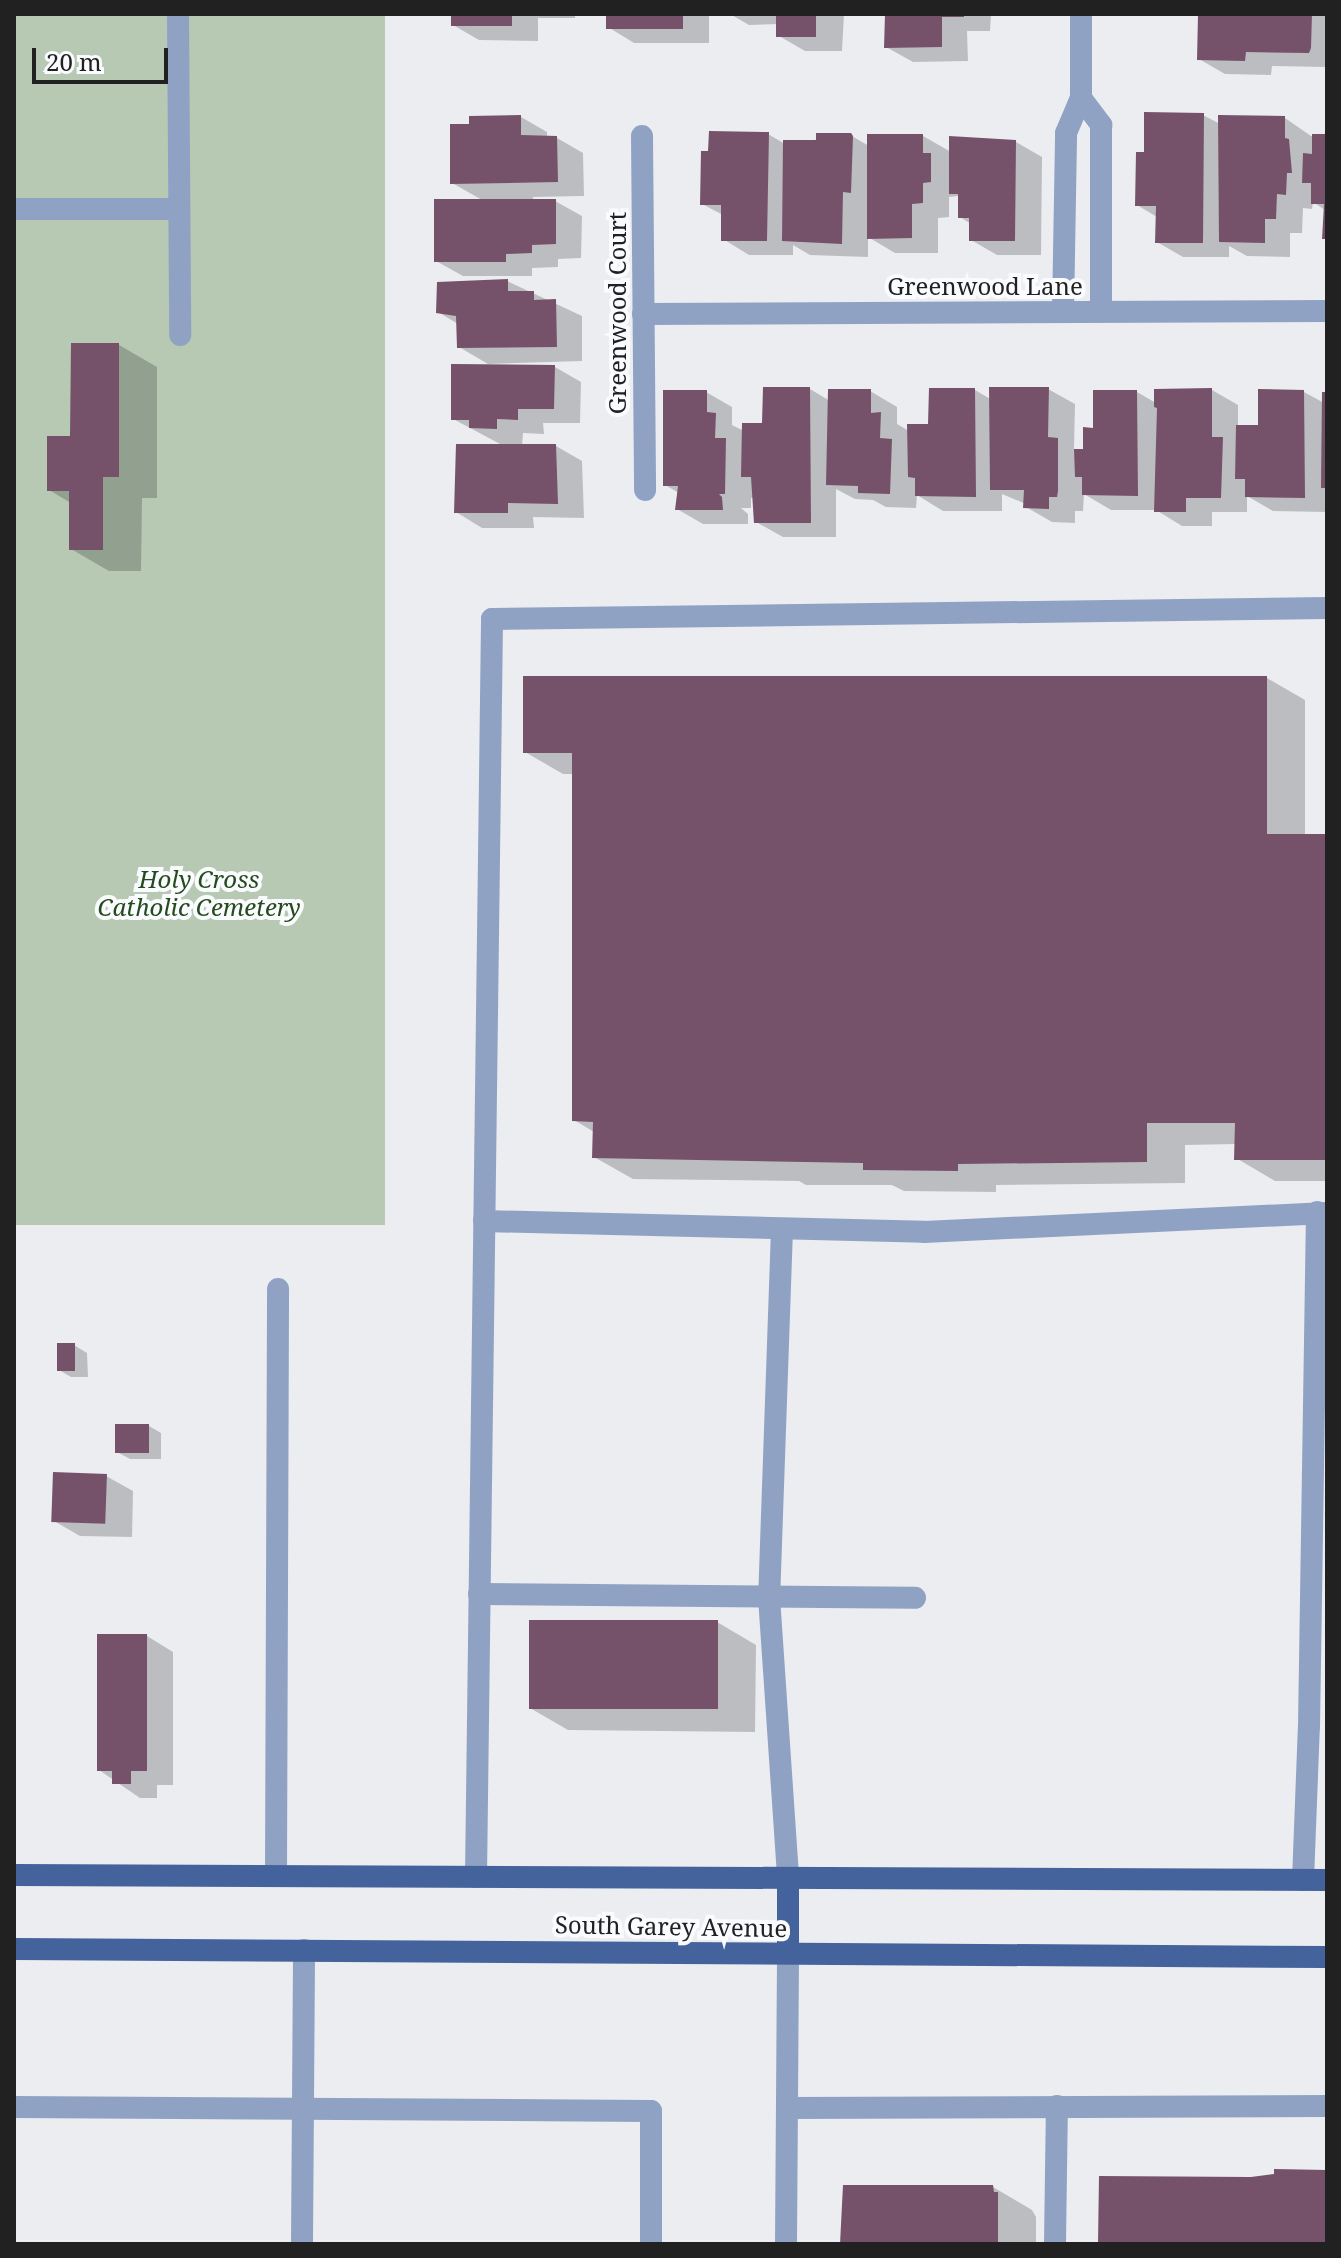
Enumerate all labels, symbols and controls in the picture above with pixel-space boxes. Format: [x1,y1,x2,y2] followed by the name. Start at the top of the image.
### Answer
[36,32,172,82] scale bar
[46,45,102,78] text: 20 m
[603,212,631,414] street label: Greenwood Court
[887,272,1083,300] street label: Greenwood Lane
[97,865,301,921] park label: Holy Cross Catholic Cemetery
[555,1910,787,1942] street label: South Garey Avenue

